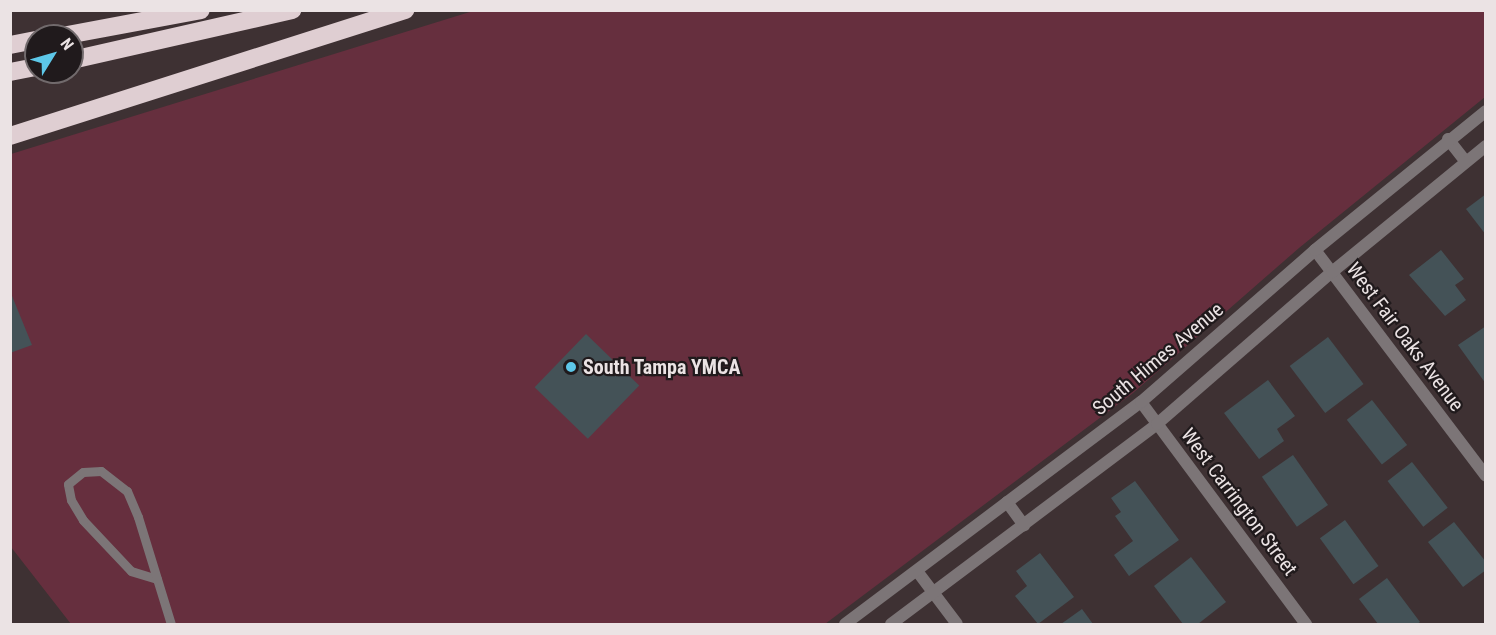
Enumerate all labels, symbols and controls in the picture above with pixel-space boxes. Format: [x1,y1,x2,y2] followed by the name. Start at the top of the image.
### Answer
[24,24,84,84] north arrow
[57,34,78,54] text: N
[1341,258,1469,416] street label: West Fair Oaks Avenue
[1088,297,1228,421] street label: South Himes Avenue
[583,355,741,379] place label: South Tampa YMCA
[564,360,578,374] marker: South Tampa YMCA
[1176,424,1302,580] street label: West Carrington Street

